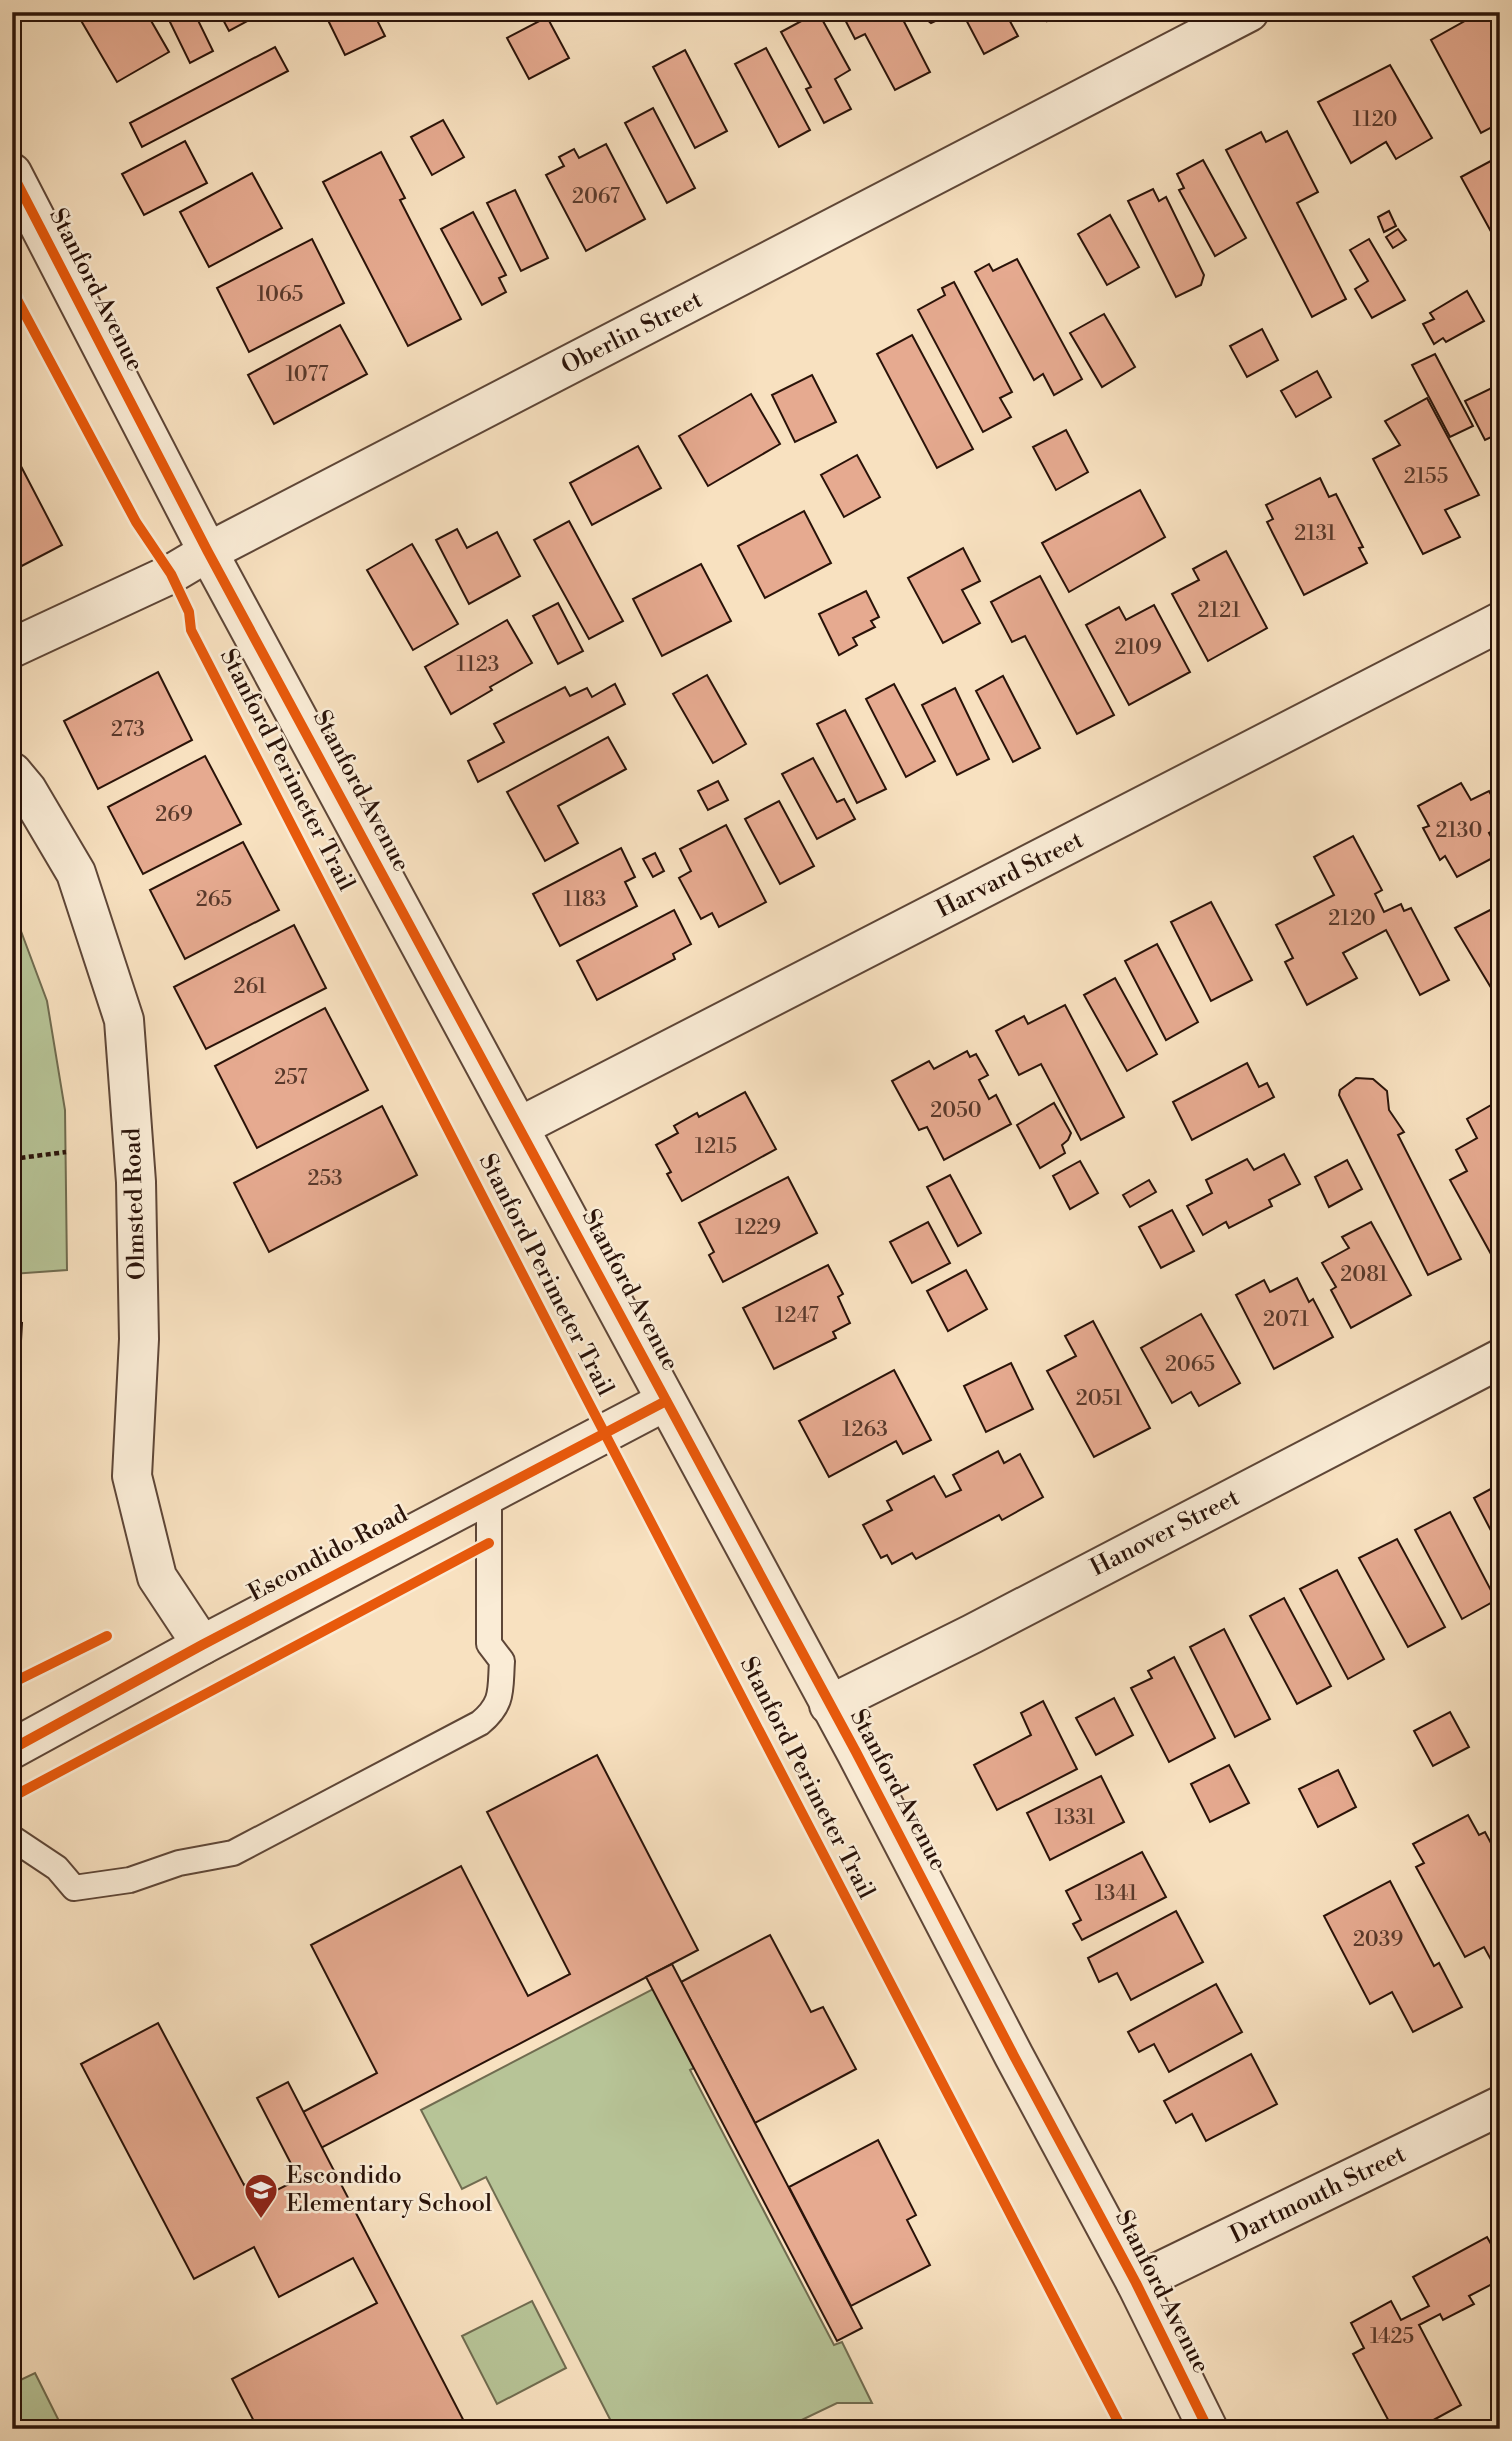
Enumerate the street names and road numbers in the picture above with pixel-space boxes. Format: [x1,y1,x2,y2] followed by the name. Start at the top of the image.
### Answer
[42,204,150,376] street label: Stanford Avenue
[557,284,708,381] street label: Oberlin Street
[213,644,361,896] street label: Stanford Perimeter Trail
[306,705,416,877] street label: Stanford Avenue
[932,825,1089,925] street label: Harvard Street
[117,1127,153,1281] street label: Olmsted Road
[472,1149,620,1401] street label: Stanford Perimeter Trail
[575,1204,685,1376] street label: Stanford Avenue
[1086,1482,1245,1583] street label: Hanover Street
[243,1499,413,1609] street label: Escondido Road
[733,1652,881,1904] street label: Stanford Perimeter Trail
[843,1704,953,1876] street label: Stanford Avenue
[1225,2139,1411,2251] street label: Dartmouth Street
[1108,2206,1216,2378] street label: Stanford Avenue

